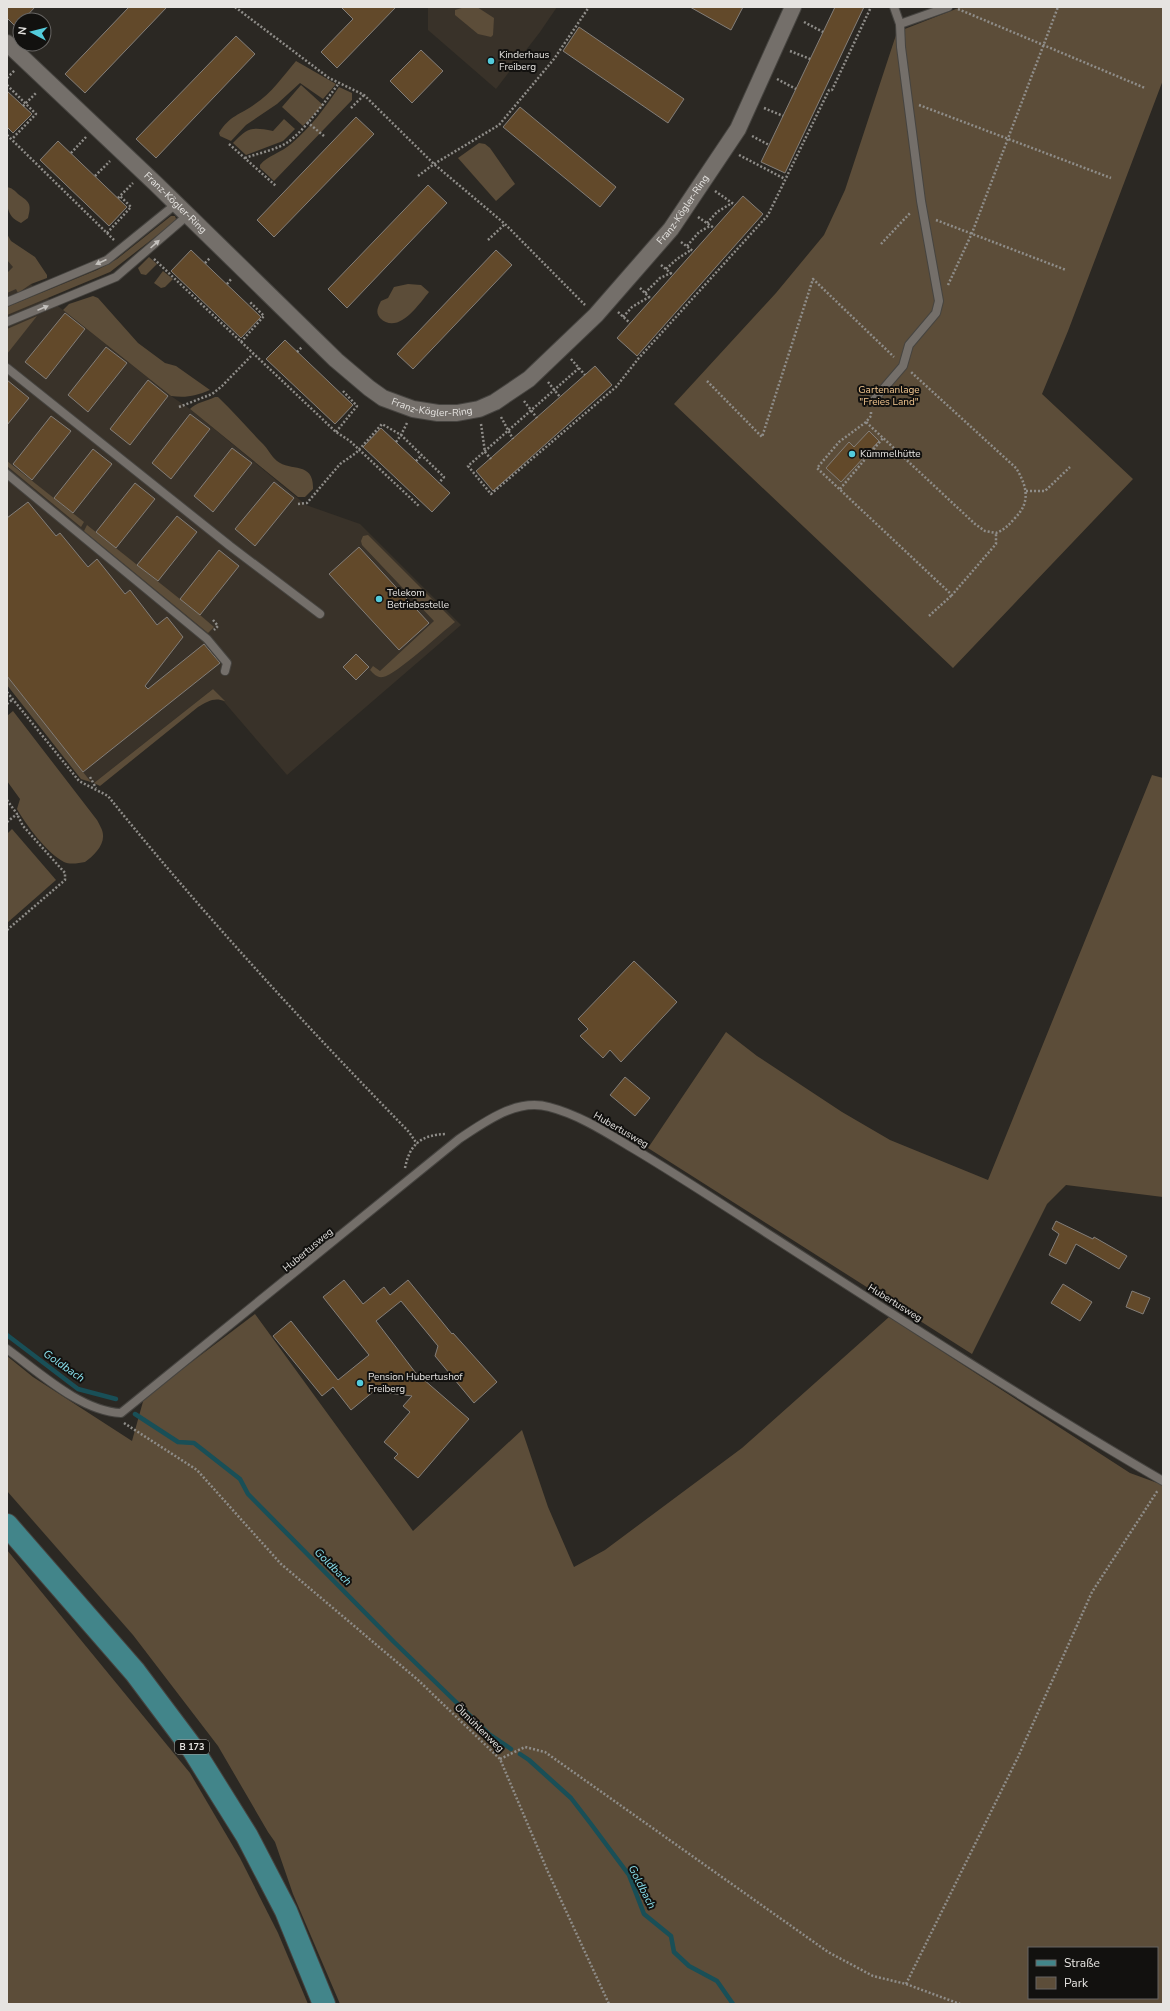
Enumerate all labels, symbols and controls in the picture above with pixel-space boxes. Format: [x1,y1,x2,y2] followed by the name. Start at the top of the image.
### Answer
[12,12,52,52] north arrow
[15,26,31,36] text: N
[499,48,550,74] place label: Kinderhaus Freiberg
[486,56,496,66] marker: Kinderhaus Freiberg
[141,169,210,237] street label: Franz-Kögler-Ring
[654,172,712,248] street label: Franz-Kögler-Ring
[150,240,160,249] one-way arrow
[95,259,107,265] one-way arrow
[38,304,50,310] one-way arrow
[858,383,920,409] park label: Gartenanlage "Freies Land"
[389,395,474,420] street label: Franz-Kögler-Ring
[860,447,921,461] place label: Kümmelhütte
[847,449,857,459] marker: Kümmelhütte
[387,586,449,612] place label: Telekom Betriebsstelle
[374,594,384,604] marker: Telekom Betriebsstelle
[591,1109,651,1152] street label: Hubertusweg
[280,1225,336,1275] street label: Hubertusweg
[865,1281,925,1325] street label: Hubertusweg
[40,1346,88,1386] water label: Goldbach
[368,1370,463,1396] place label: Pension Hubertushof Freiberg
[355,1378,365,1388] marker: Pension Hubertushof Freiberg
[311,1545,355,1589] water label: Goldbach
[451,1701,507,1755] street label: Ölmühlenweg
[175,1740,209,1754] road number: B 173
[625,1863,659,1911] water label: Goldbach
[1028,1947,1158,1999] legend
[1064,1955,1100,1971] text: Straße
[1064,1975,1089,1991] text: Park

